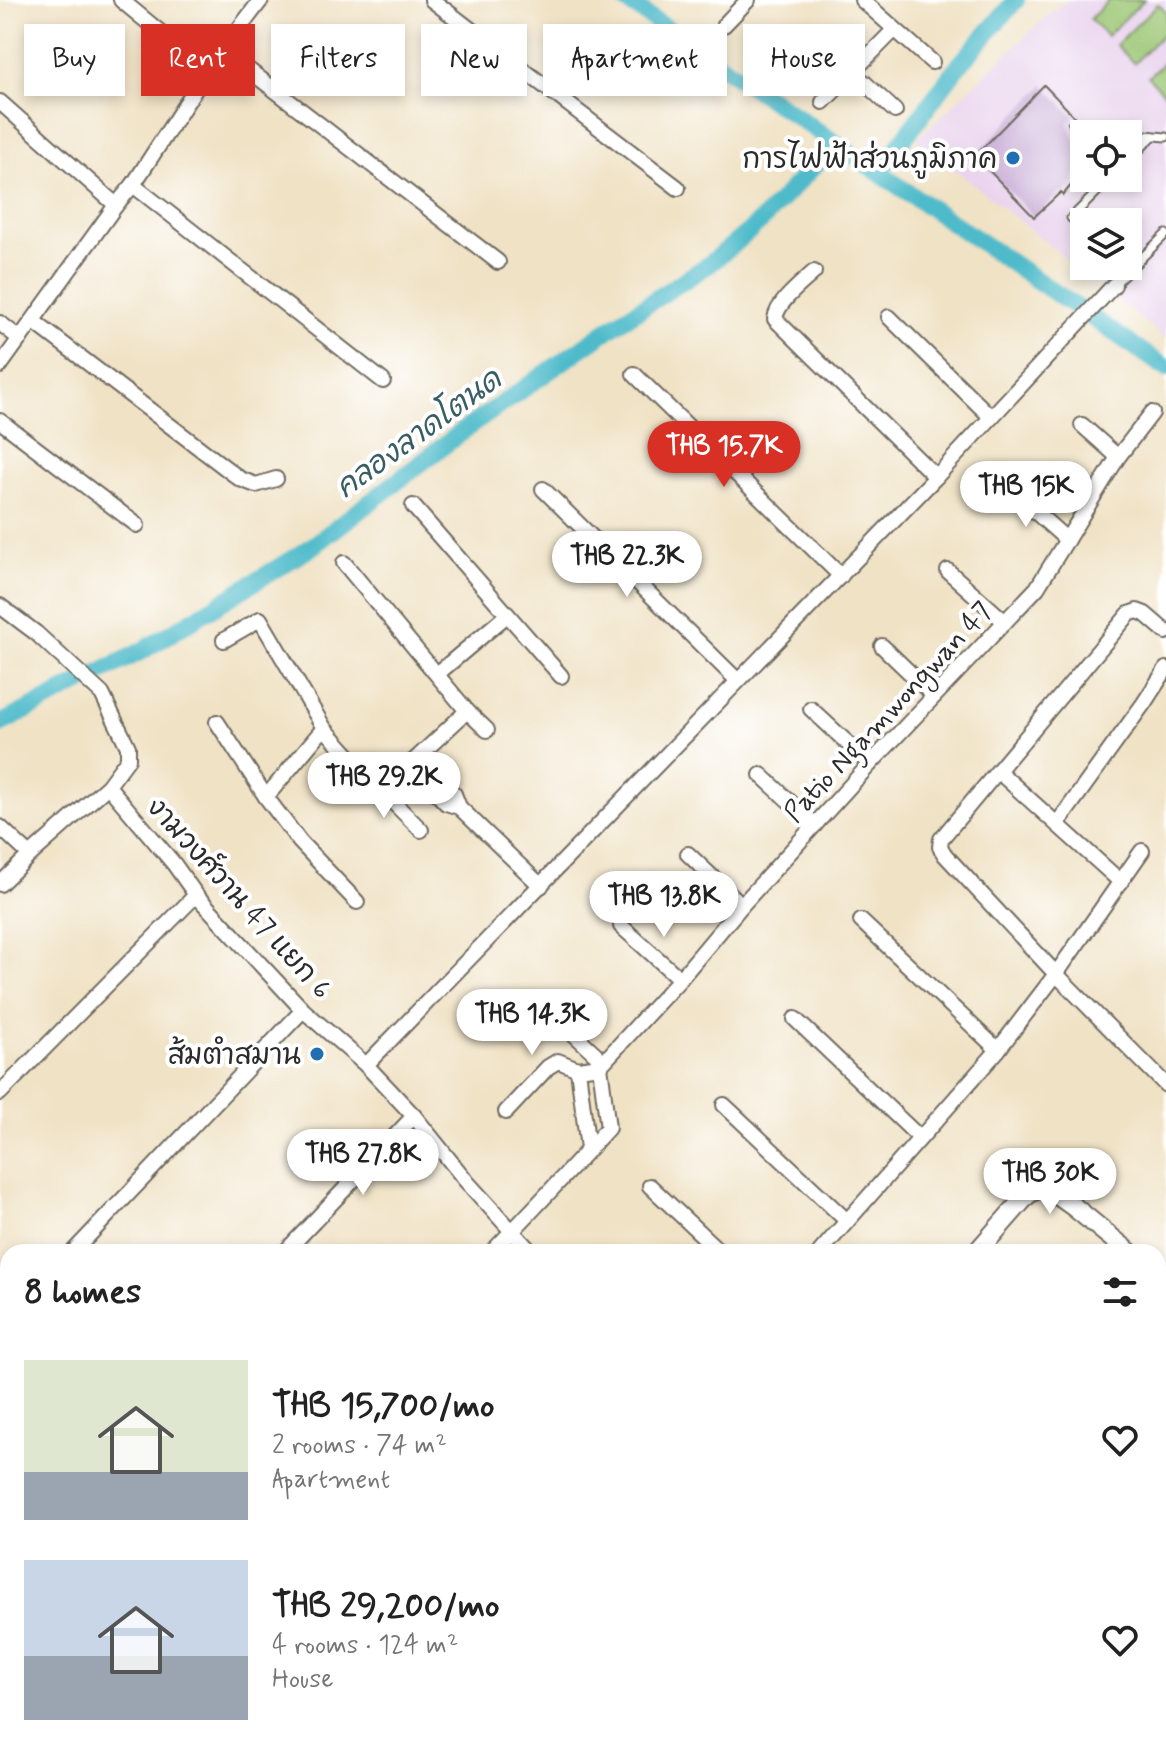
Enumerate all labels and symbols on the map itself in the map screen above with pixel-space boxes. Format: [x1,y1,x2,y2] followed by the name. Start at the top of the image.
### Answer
[742,139,997,179] place label: การไฟฟ้าส่วนภูมิภาค
[1004,149,1022,167] marker: การไฟฟ้าส่วนภูมิภาค
[327,358,511,508] water label: คลองลาดโตนด
[632,421,816,489] pin: THB 15.7K
[952,461,1100,529] pin: THB 15K
[535,531,719,599] pin: THB 22.3K
[777,594,1003,833] street label: Patio Ngamwongwan 47
[292,752,476,820] pin: THB 29.2K
[137,787,341,1008] street label: งามวงศ์วาน 47 แยก 6
[572,871,756,939] pin: THB 13.8K
[440,989,624,1057] pin: THB 14.3K
[168,1036,301,1075] place label: ส้มตำสมาน
[308,1045,326,1063] marker: ส้มตำสมาน
[271,1129,455,1197] pin: THB 27.8K
[976,1148,1124,1216] pin: THB 30K

